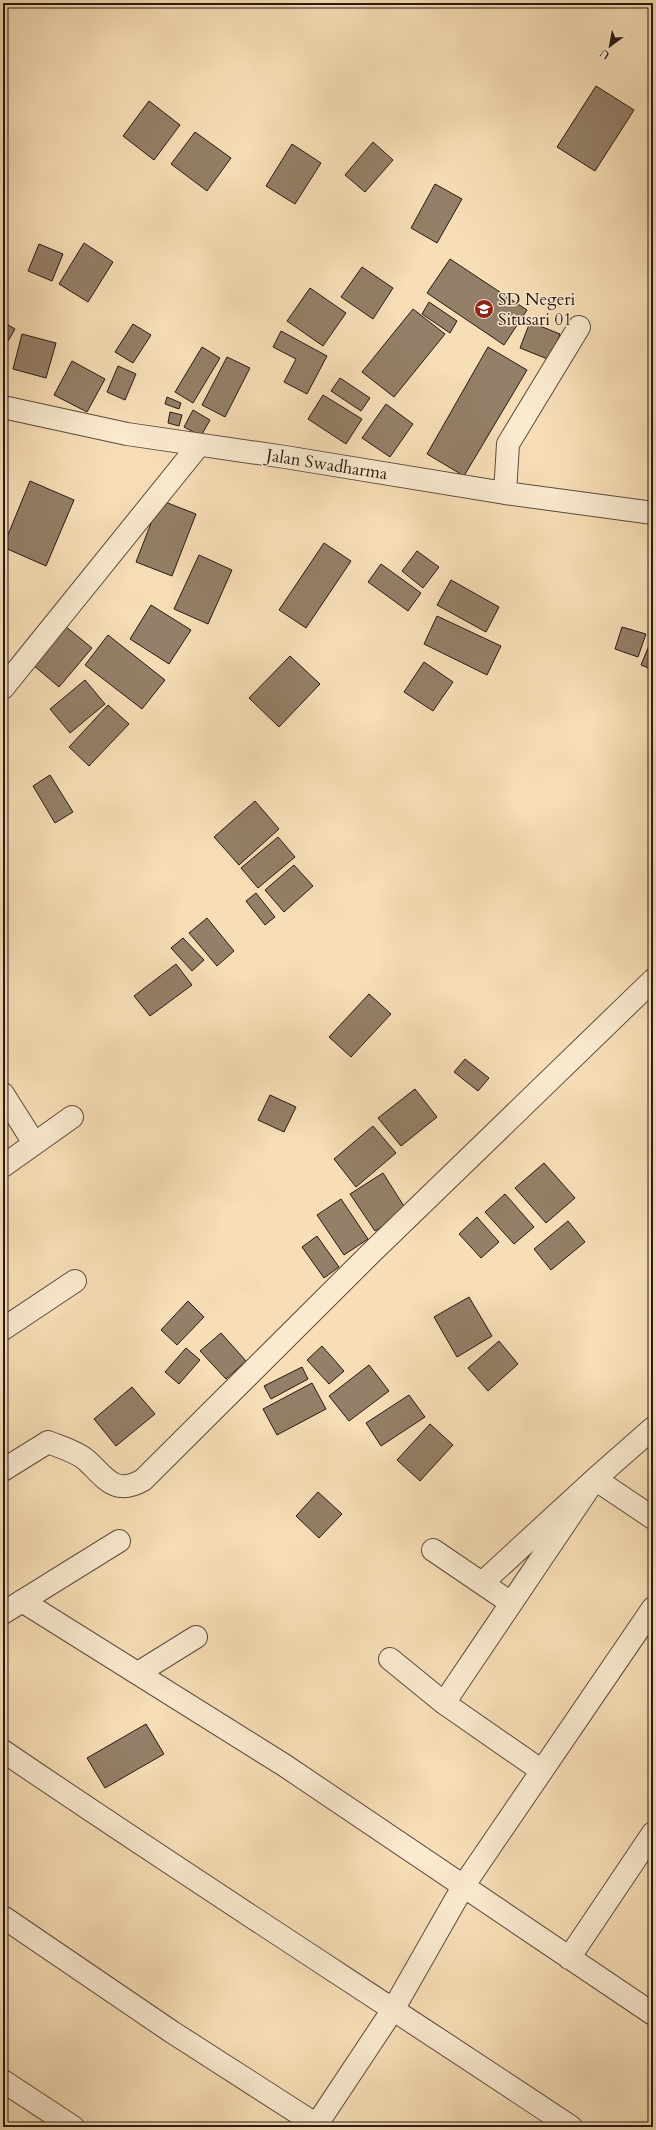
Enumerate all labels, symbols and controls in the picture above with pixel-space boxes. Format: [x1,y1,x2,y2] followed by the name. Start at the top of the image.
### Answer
[590,26,630,66] north arrow
[597,45,613,63] text: U
[498,288,576,331] place label: SD Negeri Situsari 01
[473,298,495,320] school or university icon: SD Negeri Situsari 01
[262,443,390,486] street label: Jalan Swadharma

